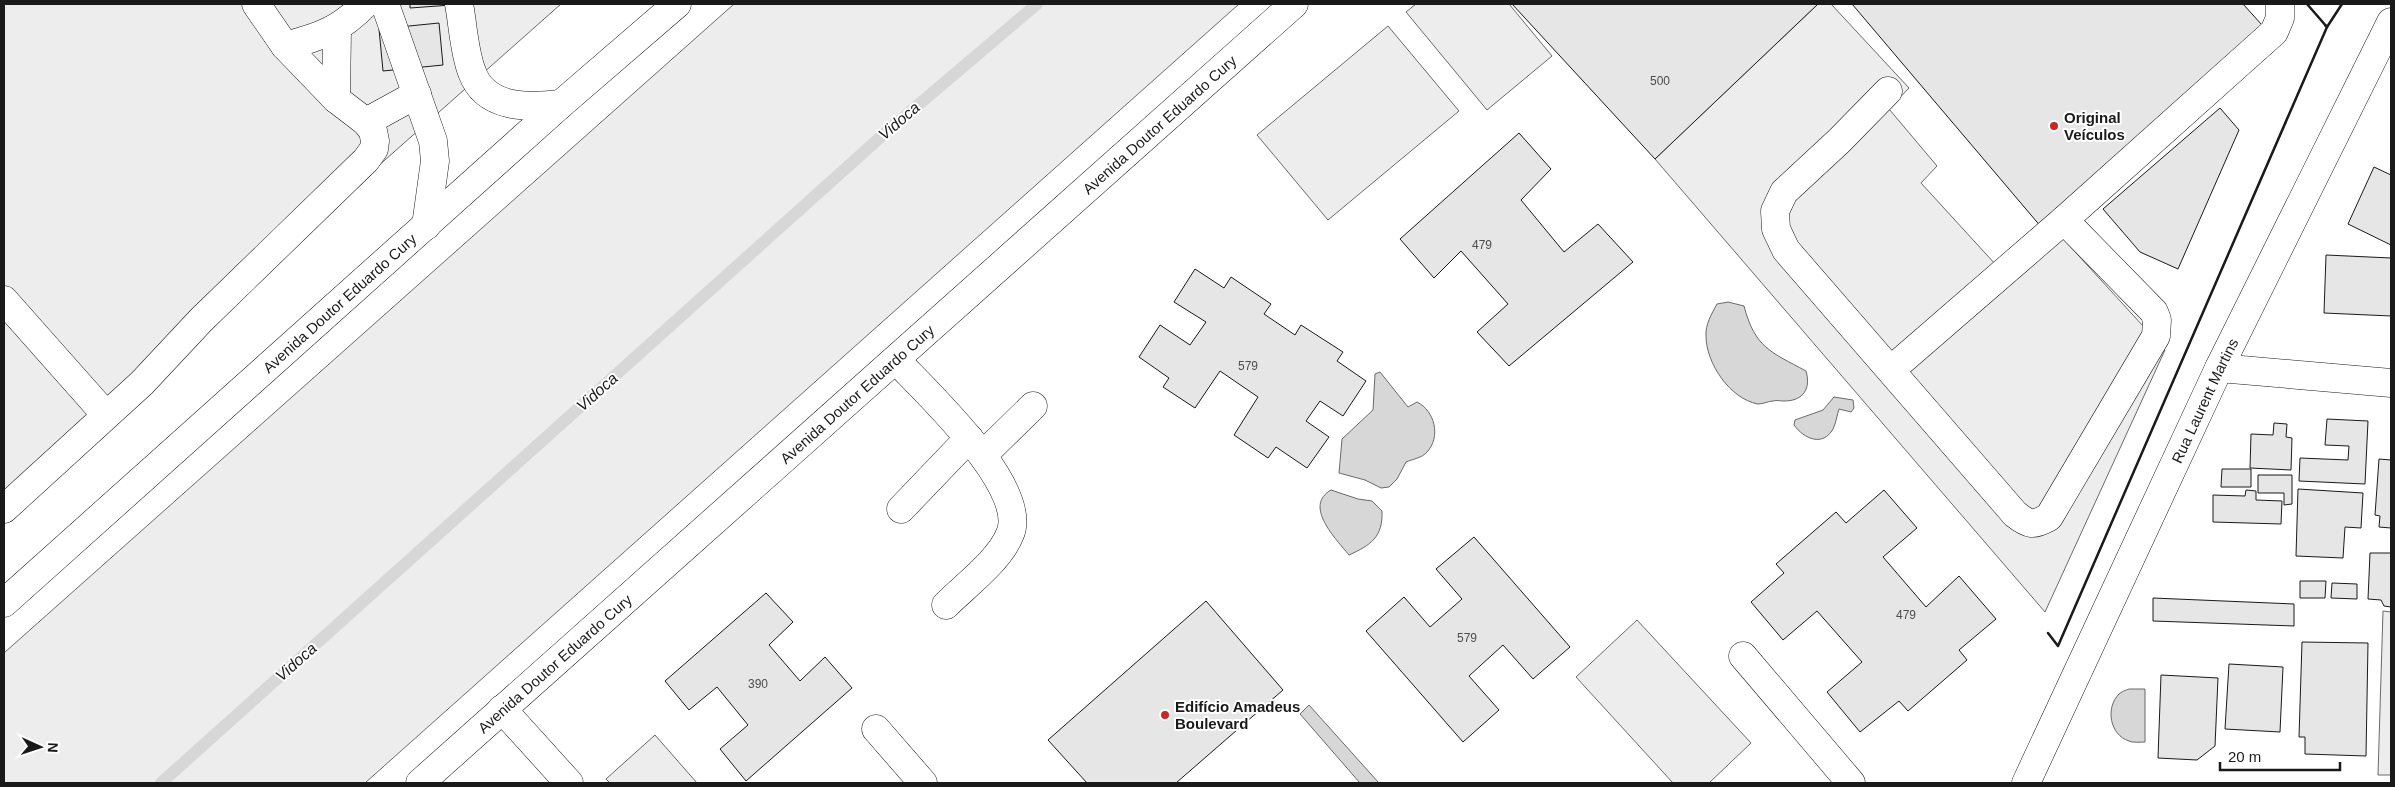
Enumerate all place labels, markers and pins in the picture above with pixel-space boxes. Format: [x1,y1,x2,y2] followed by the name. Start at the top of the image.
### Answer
[2064,109,2125,143] place label: Original Veículos
[2048,120,2060,132] marker: Original Veículos
[1175,698,1300,732] place label: Edifício Amadeus Boulevard
[1159,709,1171,721] marker: Edifício Amadeus Boulevard

